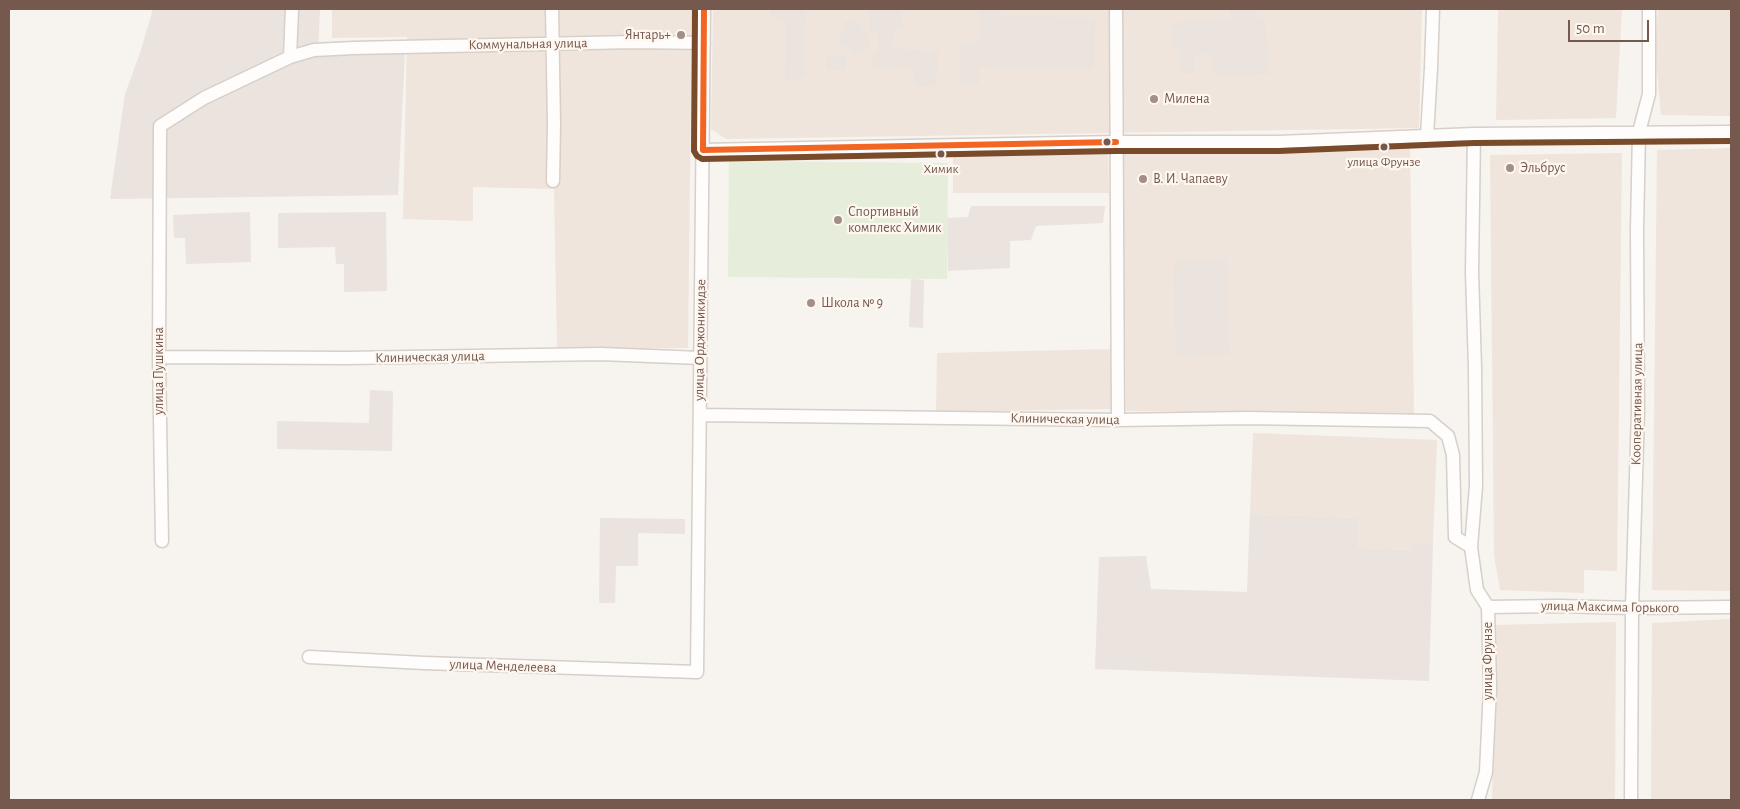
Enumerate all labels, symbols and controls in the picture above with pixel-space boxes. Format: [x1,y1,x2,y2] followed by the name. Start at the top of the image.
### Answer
[1570,10,1651,42] scale bar
[1576,21,1605,36] text: 50 m
[625,27,671,43] place label: Янтарь+
[675,29,687,41] marker: Янтарь+
[468,35,588,53] street label: Коммунальная улица
[1164,91,1210,107] place label: Милена
[1148,93,1160,105] marker: Милена
[1102,137,1112,147] unlabelled marker
[1379,142,1389,152] marker: улица Фрунзе
[936,149,946,159] marker: Химик
[1348,154,1420,170] place label: улица Фрунзе
[1520,160,1566,176] place label: Эльбрус
[924,161,958,177] place label: Химик
[1504,162,1516,174] marker: Эльбрус
[1153,171,1228,187] place label: В. И. Чапаеву
[1137,173,1149,185] marker: В. И. Чапаеву
[848,204,941,236] place label: Спортивный комплекс Химик
[832,214,844,226] marker: Спортивный комплекс Химик
[691,279,709,401] street label: улица Орджоникидзе
[821,295,883,311] place label: Школа № 9
[805,297,817,309] marker: Школа № 9
[151,327,167,415] street label: улица Пушкина
[1628,342,1646,466] street label: Кооперативная улица
[375,348,485,366] street label: Клиническая улица
[1010,410,1120,428] street label: Клиническая улица
[1541,597,1679,617] street label: улица Максима Горького
[1480,622,1496,700] street label: улица Фрунзе
[449,656,557,676] street label: улица Менделеева

